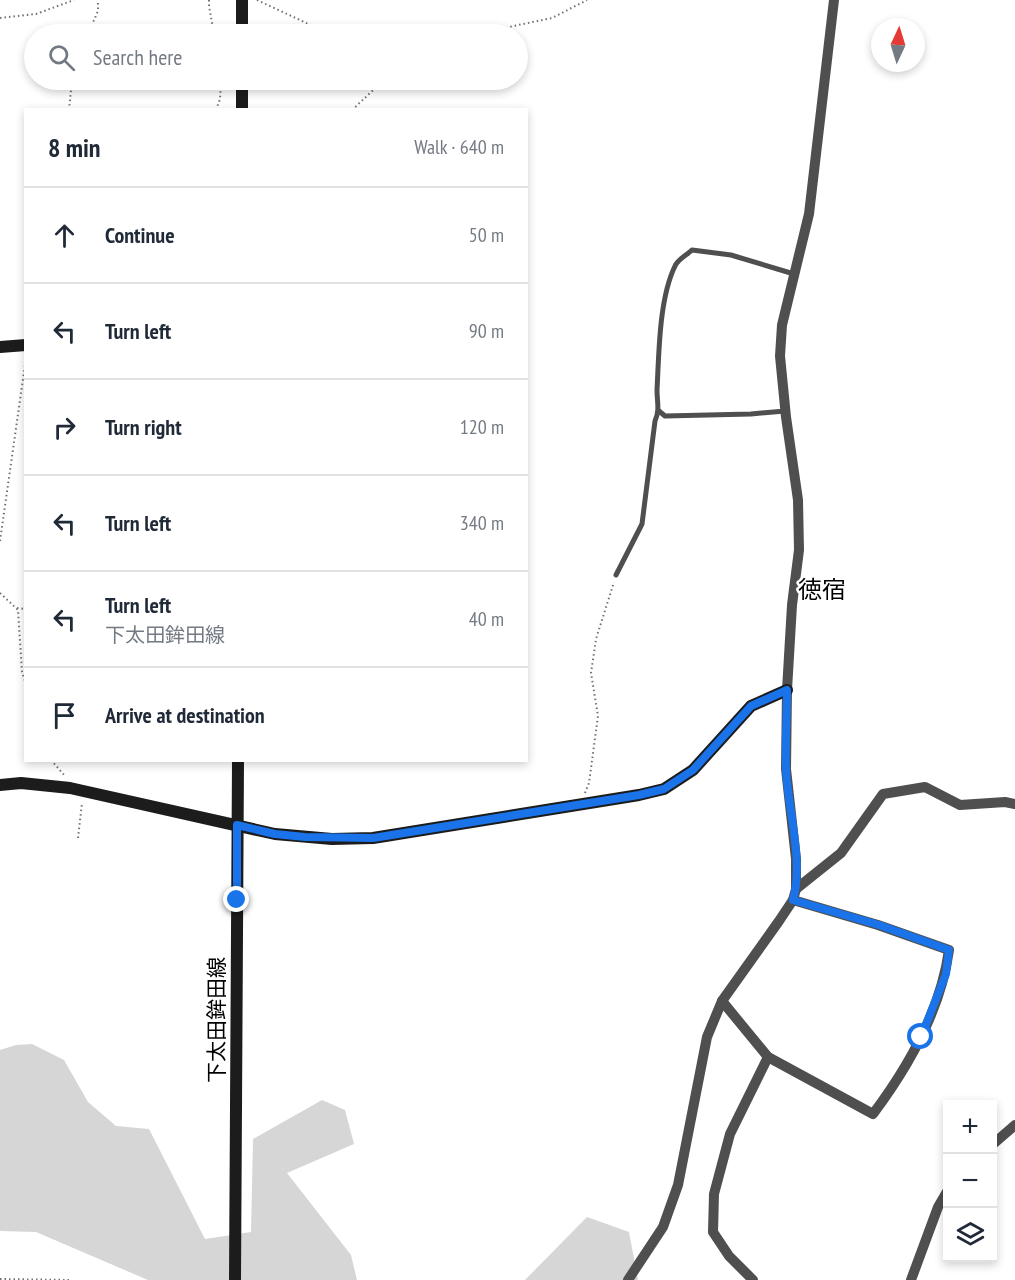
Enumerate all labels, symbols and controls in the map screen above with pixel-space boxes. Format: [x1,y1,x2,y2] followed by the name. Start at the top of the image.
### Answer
[871,18,925,72] north arrow
[24,24,528,90] search box
[45,41,78,74] icon: search
[93,43,182,71] text: Search here
[48,131,101,164] text: 8 min
[414,134,504,160] text: Walk · 640 m
[48,219,81,252] icon: ahead
[105,221,175,249] text: Continue
[469,222,504,248] text: 50 m
[48,315,81,348] icon: left
[105,317,171,345] text: Turn left
[469,318,504,344] text: 90 m
[48,411,81,444] icon: right
[105,413,182,441] text: Turn right
[460,414,504,440] text: 120 m
[48,507,81,540] icon: left
[105,509,171,537] text: Turn left
[460,510,504,536] text: 340 m
[798,574,846,605] district label: 徳宿
[105,591,171,619] text: Turn left
[48,603,81,636] icon: left
[469,606,504,632] text: 40 m
[105,622,225,648] text: 下太田鉾田線
[48,699,81,732] icon: arrive
[105,701,265,729] text: Arrive at destination
[223,886,249,912] route end
[203,957,230,1083] street label: 下太田鉾田線
[907,1023,933,1049] route start
[943,1100,997,1262] map controls
[943,1100,997,1154] button: +
[943,1154,997,1208] button: −
[943,1208,997,1262] button: layers

